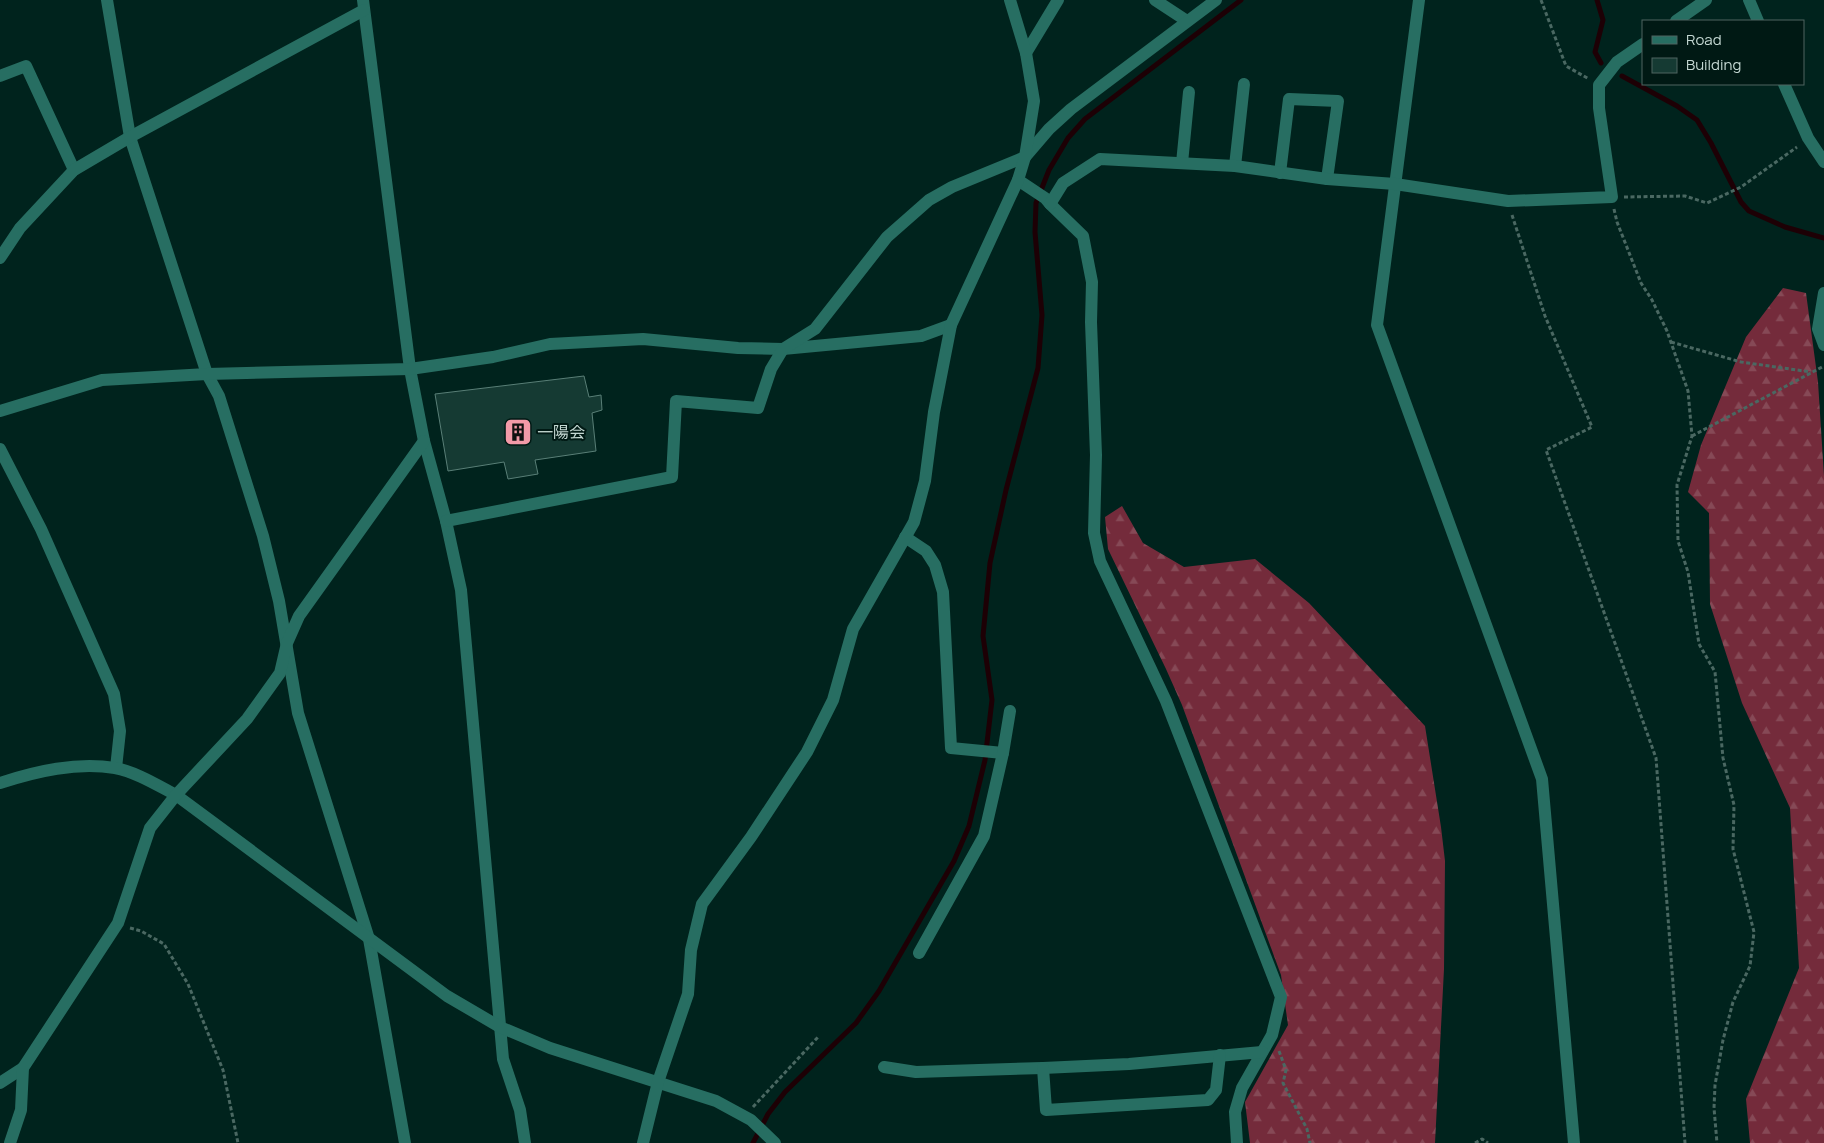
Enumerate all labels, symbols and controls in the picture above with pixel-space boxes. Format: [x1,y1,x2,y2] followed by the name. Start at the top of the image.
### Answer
[1642,20,1804,85] legend
[1686,29,1722,50] text: Road
[1686,54,1741,75] text: Building
[503,417,533,447] building icon: 一陽会
[537,421,585,443] place label: 一陽会

